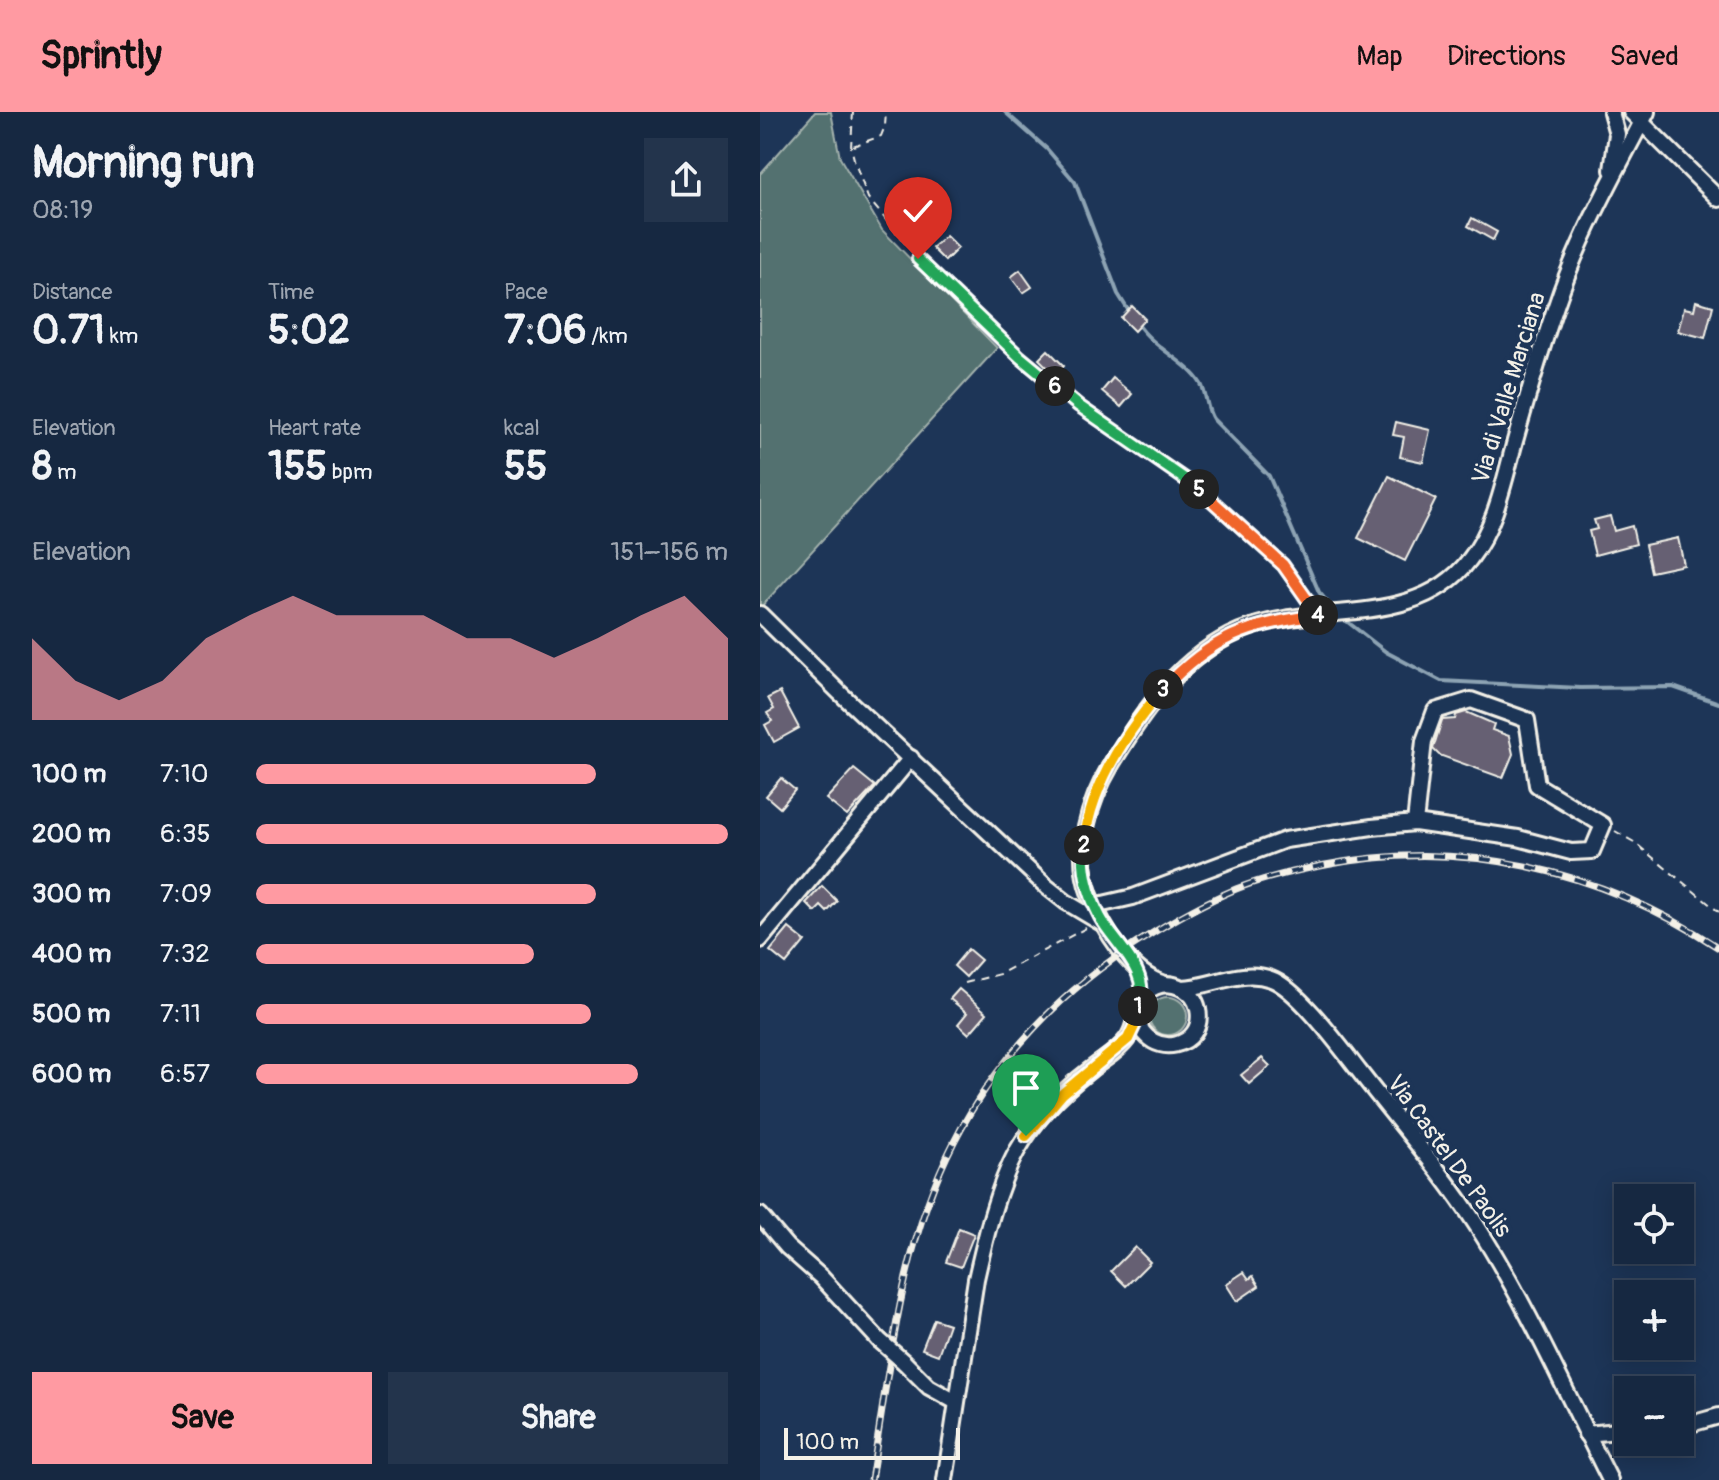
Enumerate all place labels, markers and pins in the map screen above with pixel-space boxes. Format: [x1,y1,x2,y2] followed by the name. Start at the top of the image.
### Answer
[884,177,952,259] pin
[1035,366,1075,406] pin: 6
[1179,469,1219,509] pin: 5
[1298,595,1338,635] pin: 4
[1143,669,1183,709] pin: 3
[1064,825,1104,865] pin: 2
[1118,986,1158,1026] pin: 1
[992,1054,1060,1136] pin

